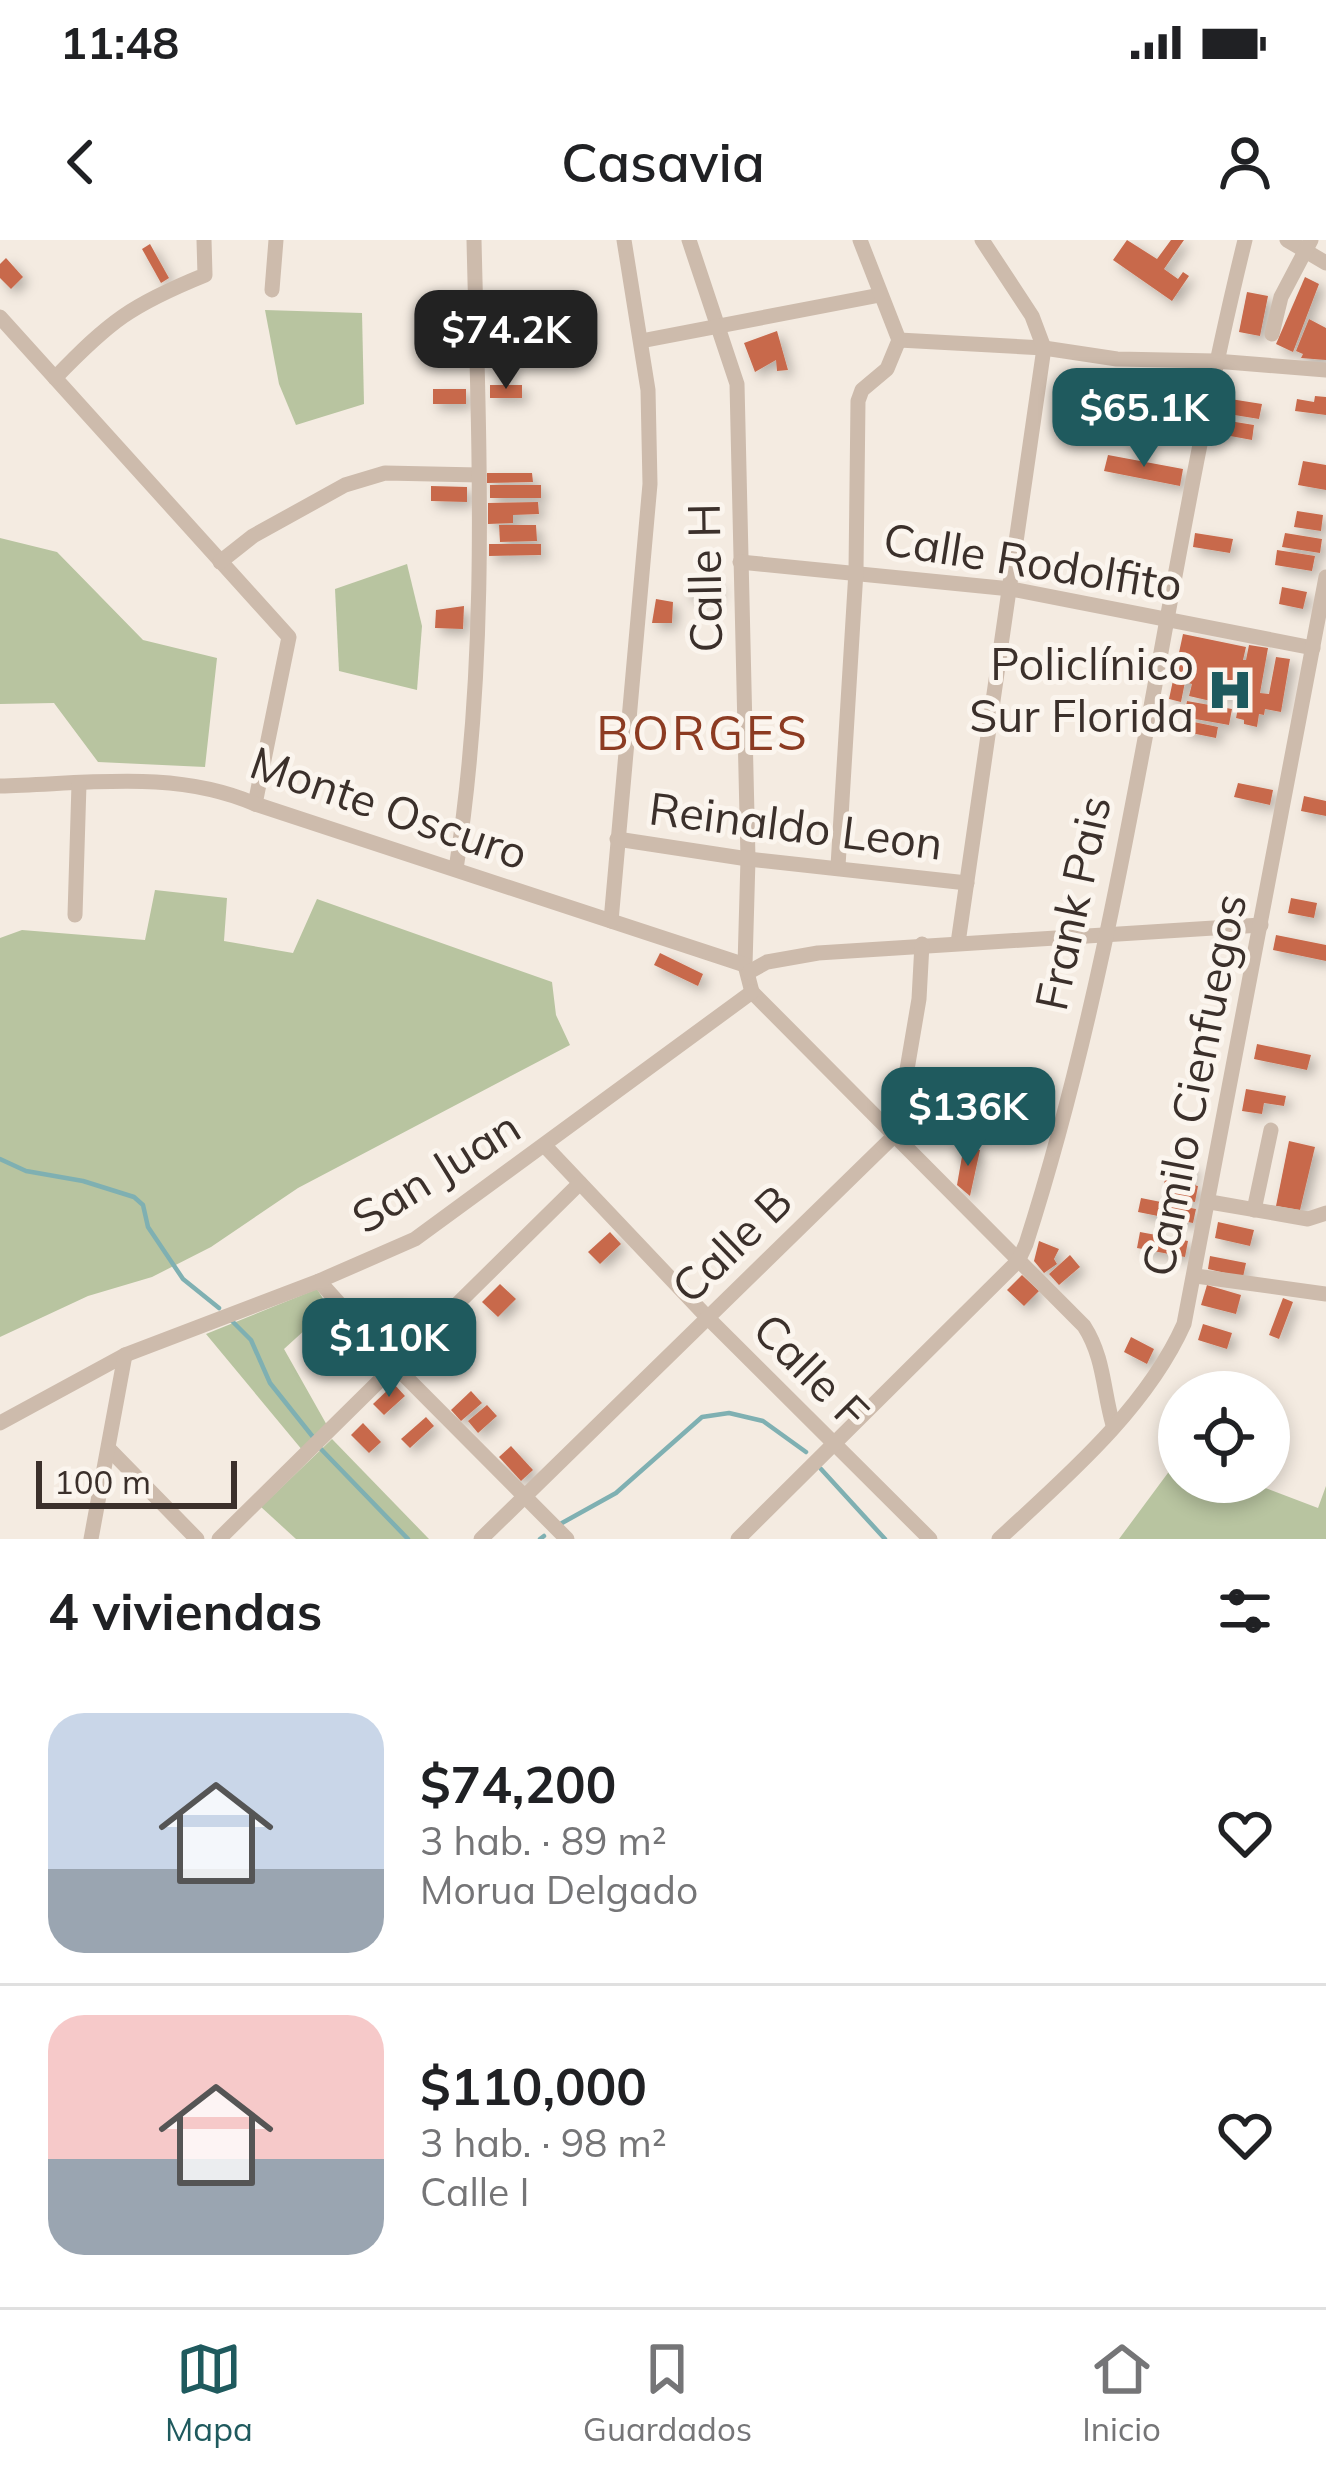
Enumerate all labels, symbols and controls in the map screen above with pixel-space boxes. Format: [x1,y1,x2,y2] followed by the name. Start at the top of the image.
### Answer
[60,14,179,70] text: 11:48
[561,128,765,196] text: Casavia
[48,129,114,195] icon: back
[1212,129,1278,195] icon: person
[408,290,604,392] pin: $74.2K
[441,304,571,353] text: $74.2K
[1046,368,1242,470] pin: $65.1K
[1079,382,1209,431] text: $65.1K
[675,503,733,653] street label: Calle H
[880,510,1186,612] street label: Calle Rodolfito
[969,635,1194,743] place label: Policlínico Sur Florida
[1205,665,1255,715] hospital icon: Policlínico Sur Florida
[596,702,810,762] district label: BORGES
[243,733,535,881] street label: Monte Oscuro
[646,779,946,871] street label: Reinaldo Leon
[1022,791,1122,1015] street label: Frank Pais
[1128,889,1258,1281] street label: Camilo Cienfuegos
[884,1067,1052,1169] pin: $136K
[908,1081,1028,1130] text: $136K
[341,1098,530,1245] street label: San Juan
[660,1173,803,1314] street label: Calle B
[305,1298,473,1400] pin: $110K
[742,1301,881,1440] street label: Calle F
[329,1312,449,1361] text: $110K
[1158,1371,1290,1503] map controls
[1158,1371,1290,1503] button: locate
[36,1455,237,1508] scale bar
[54,1461,151,1502] text: 100 m
[1212,1578,1278,1644] icon: filters
[48,1579,322,1643] text: 4 viviendas
[420,1752,616,1816] text: $74,200
[144,1761,288,1905] icon: home
[1212,1800,1278,1866] icon: heart
[420,1816,667,1865] text: 3 hab. · 89 m²
[420,1865,698,1914] text: Morua Delgado
[420,2054,647,2118] text: $110,000
[144,2063,288,2207] icon: home
[1212,2102,1278,2168] icon: heart
[420,2118,667,2167] text: 3 hab. · 98 m²
[420,2167,530,2216] text: Calle I
[165,2336,253,2449] tab: Mapa
[583,2336,752,2449] tab: Guardados
[1082,2336,1161,2449] tab: Inicio

